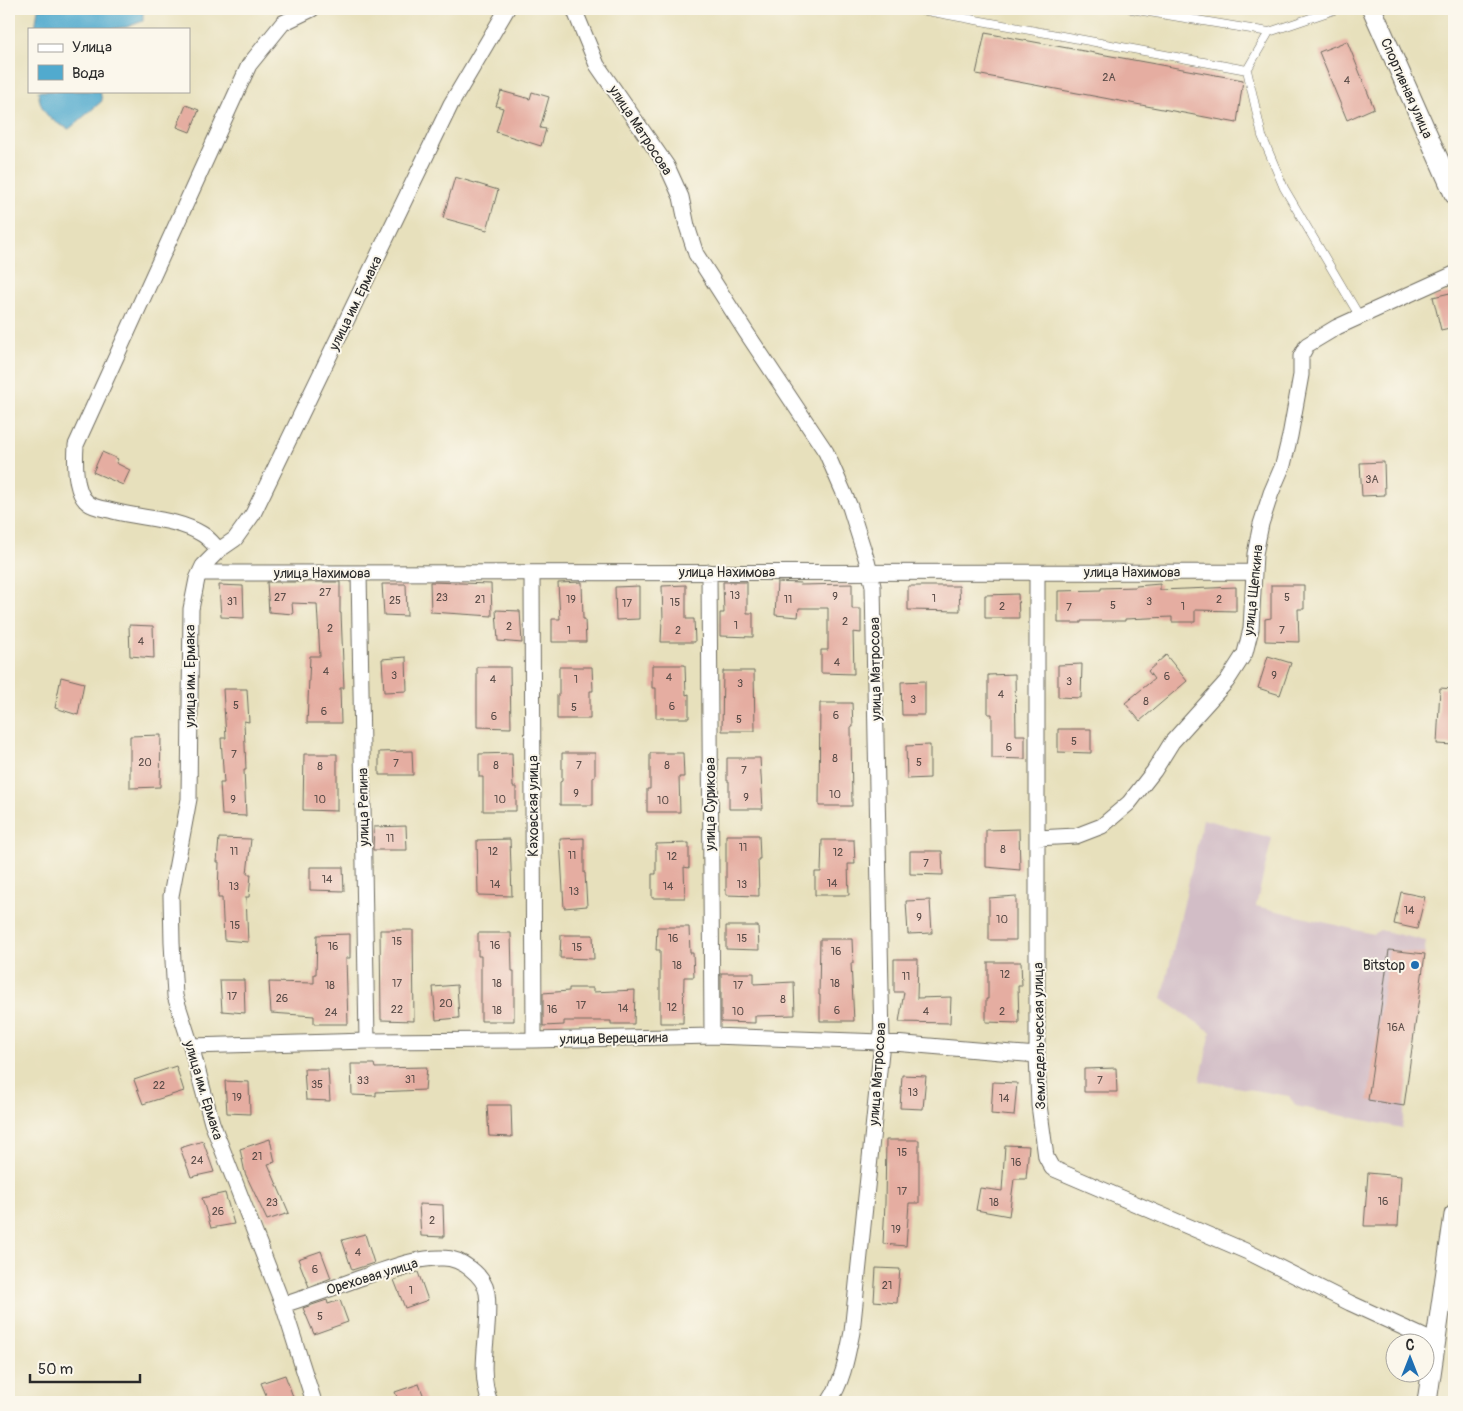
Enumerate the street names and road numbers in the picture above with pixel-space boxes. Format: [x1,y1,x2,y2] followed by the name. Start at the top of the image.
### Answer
[1377,35,1436,141] street label: Спортивная улица
[605,81,676,178] street label: улица Матросова
[325,253,386,354] street label: улица им. Ермака
[1240,544,1267,637] street label: улица Щепкина
[678,564,775,581] street label: улица Нахимова
[1083,564,1180,581] street label: улица Нахимова
[273,565,370,582] street label: улица Нахимова
[866,617,885,722] street label: улица Матросова
[182,625,199,728] street label: улица им. Ермака
[525,755,542,857] street label: Каховская улица
[702,757,719,852] street label: улица Сурикова
[354,768,373,847] street label: улица Репина
[1030,962,1049,1110] street label: Земледельческая улица
[865,1022,890,1127] street label: улица Матросова
[559,1029,668,1048] street label: улица Верещагина
[180,1038,227,1142] street label: улица им. Ермака
[324,1254,420,1298] street label: Ореховая улица

